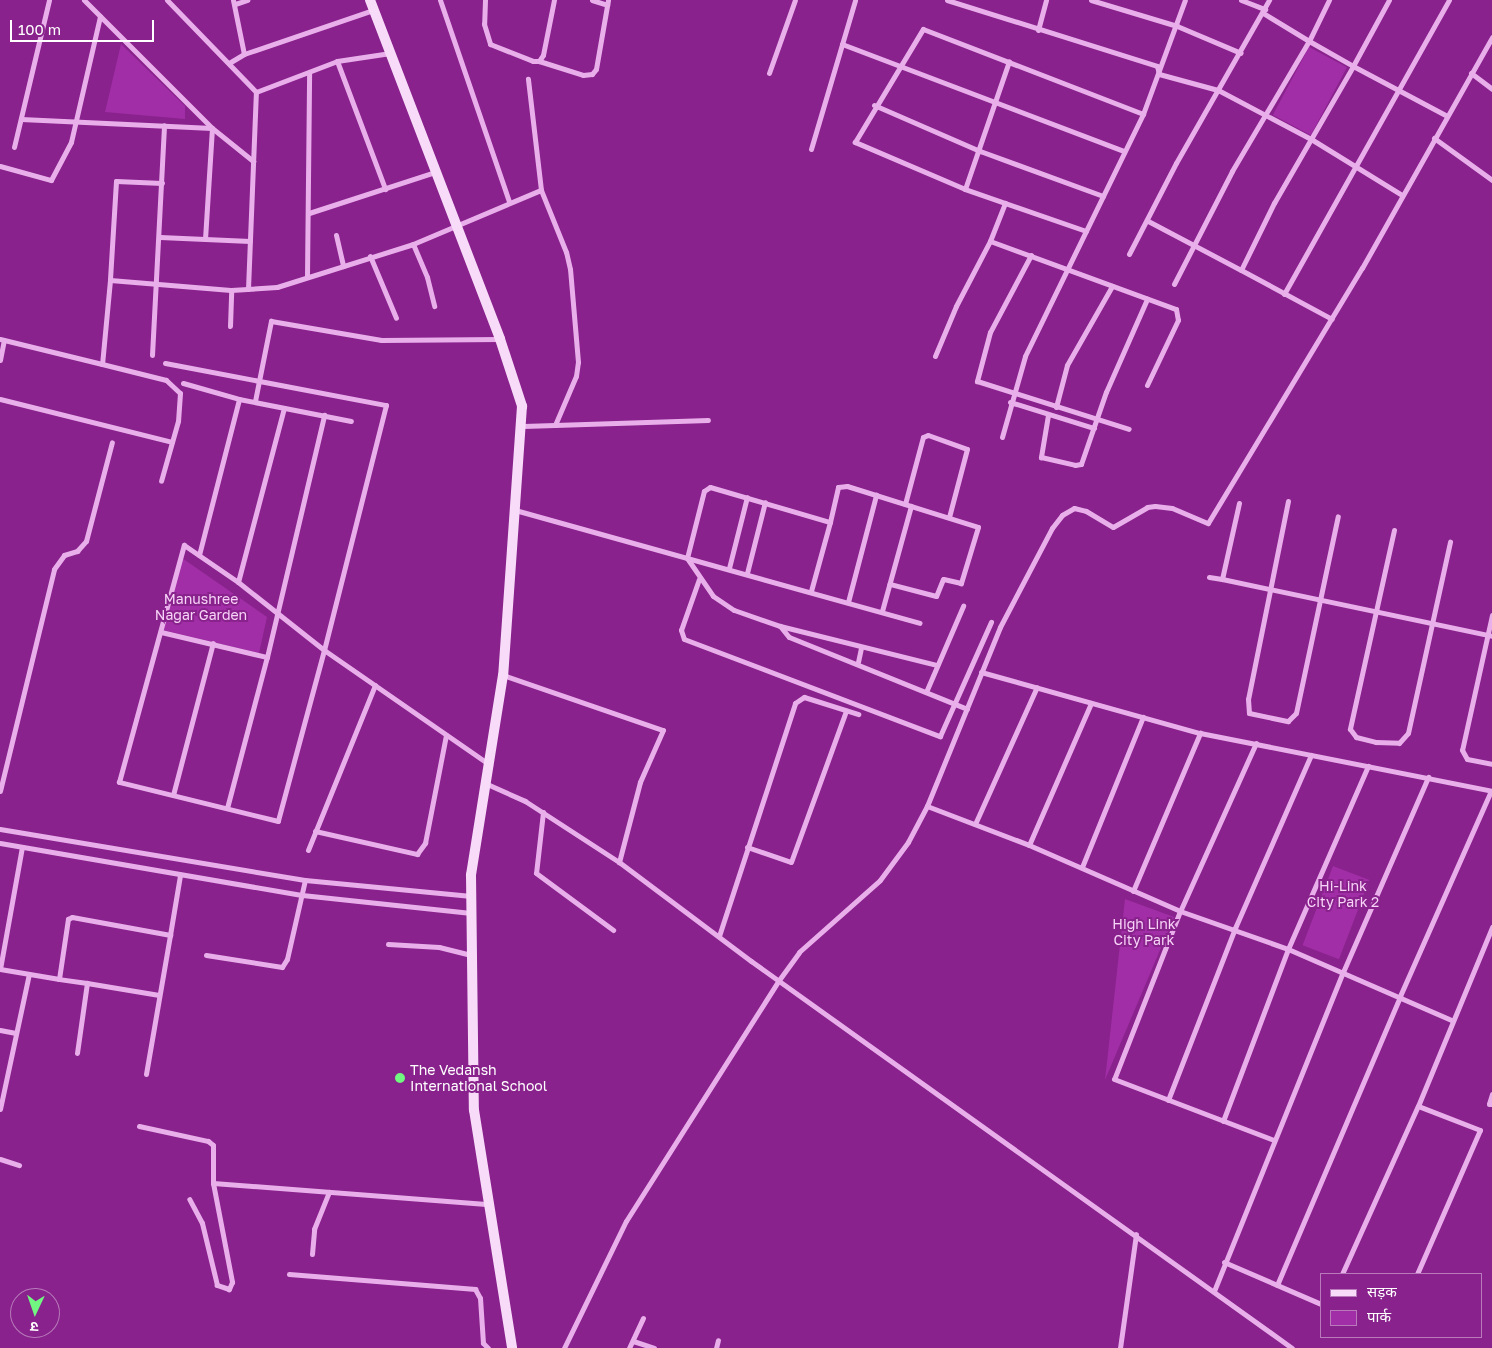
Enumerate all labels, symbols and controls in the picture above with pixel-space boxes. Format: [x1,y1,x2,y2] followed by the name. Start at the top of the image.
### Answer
[12,10,156,42] scale bar
[18,20,61,38] text: 100 m
[155,591,247,624] park label: Manushree Nagar Garden
[1307,878,1379,910] park label: Hi-Link City Park 2
[1112,916,1176,949] park label: High Link City Park
[410,1062,547,1094] place label: The Vedansh International School
[394,1072,406,1084] marker: The Vedansh International School
[1320,1273,1482,1338] legend
[1367,1282,1397,1300] text: सड़क
[10,1288,60,1338] north arrow
[1367,1307,1391,1325] text: पार्क
[30,1319,39,1336] text: उ

